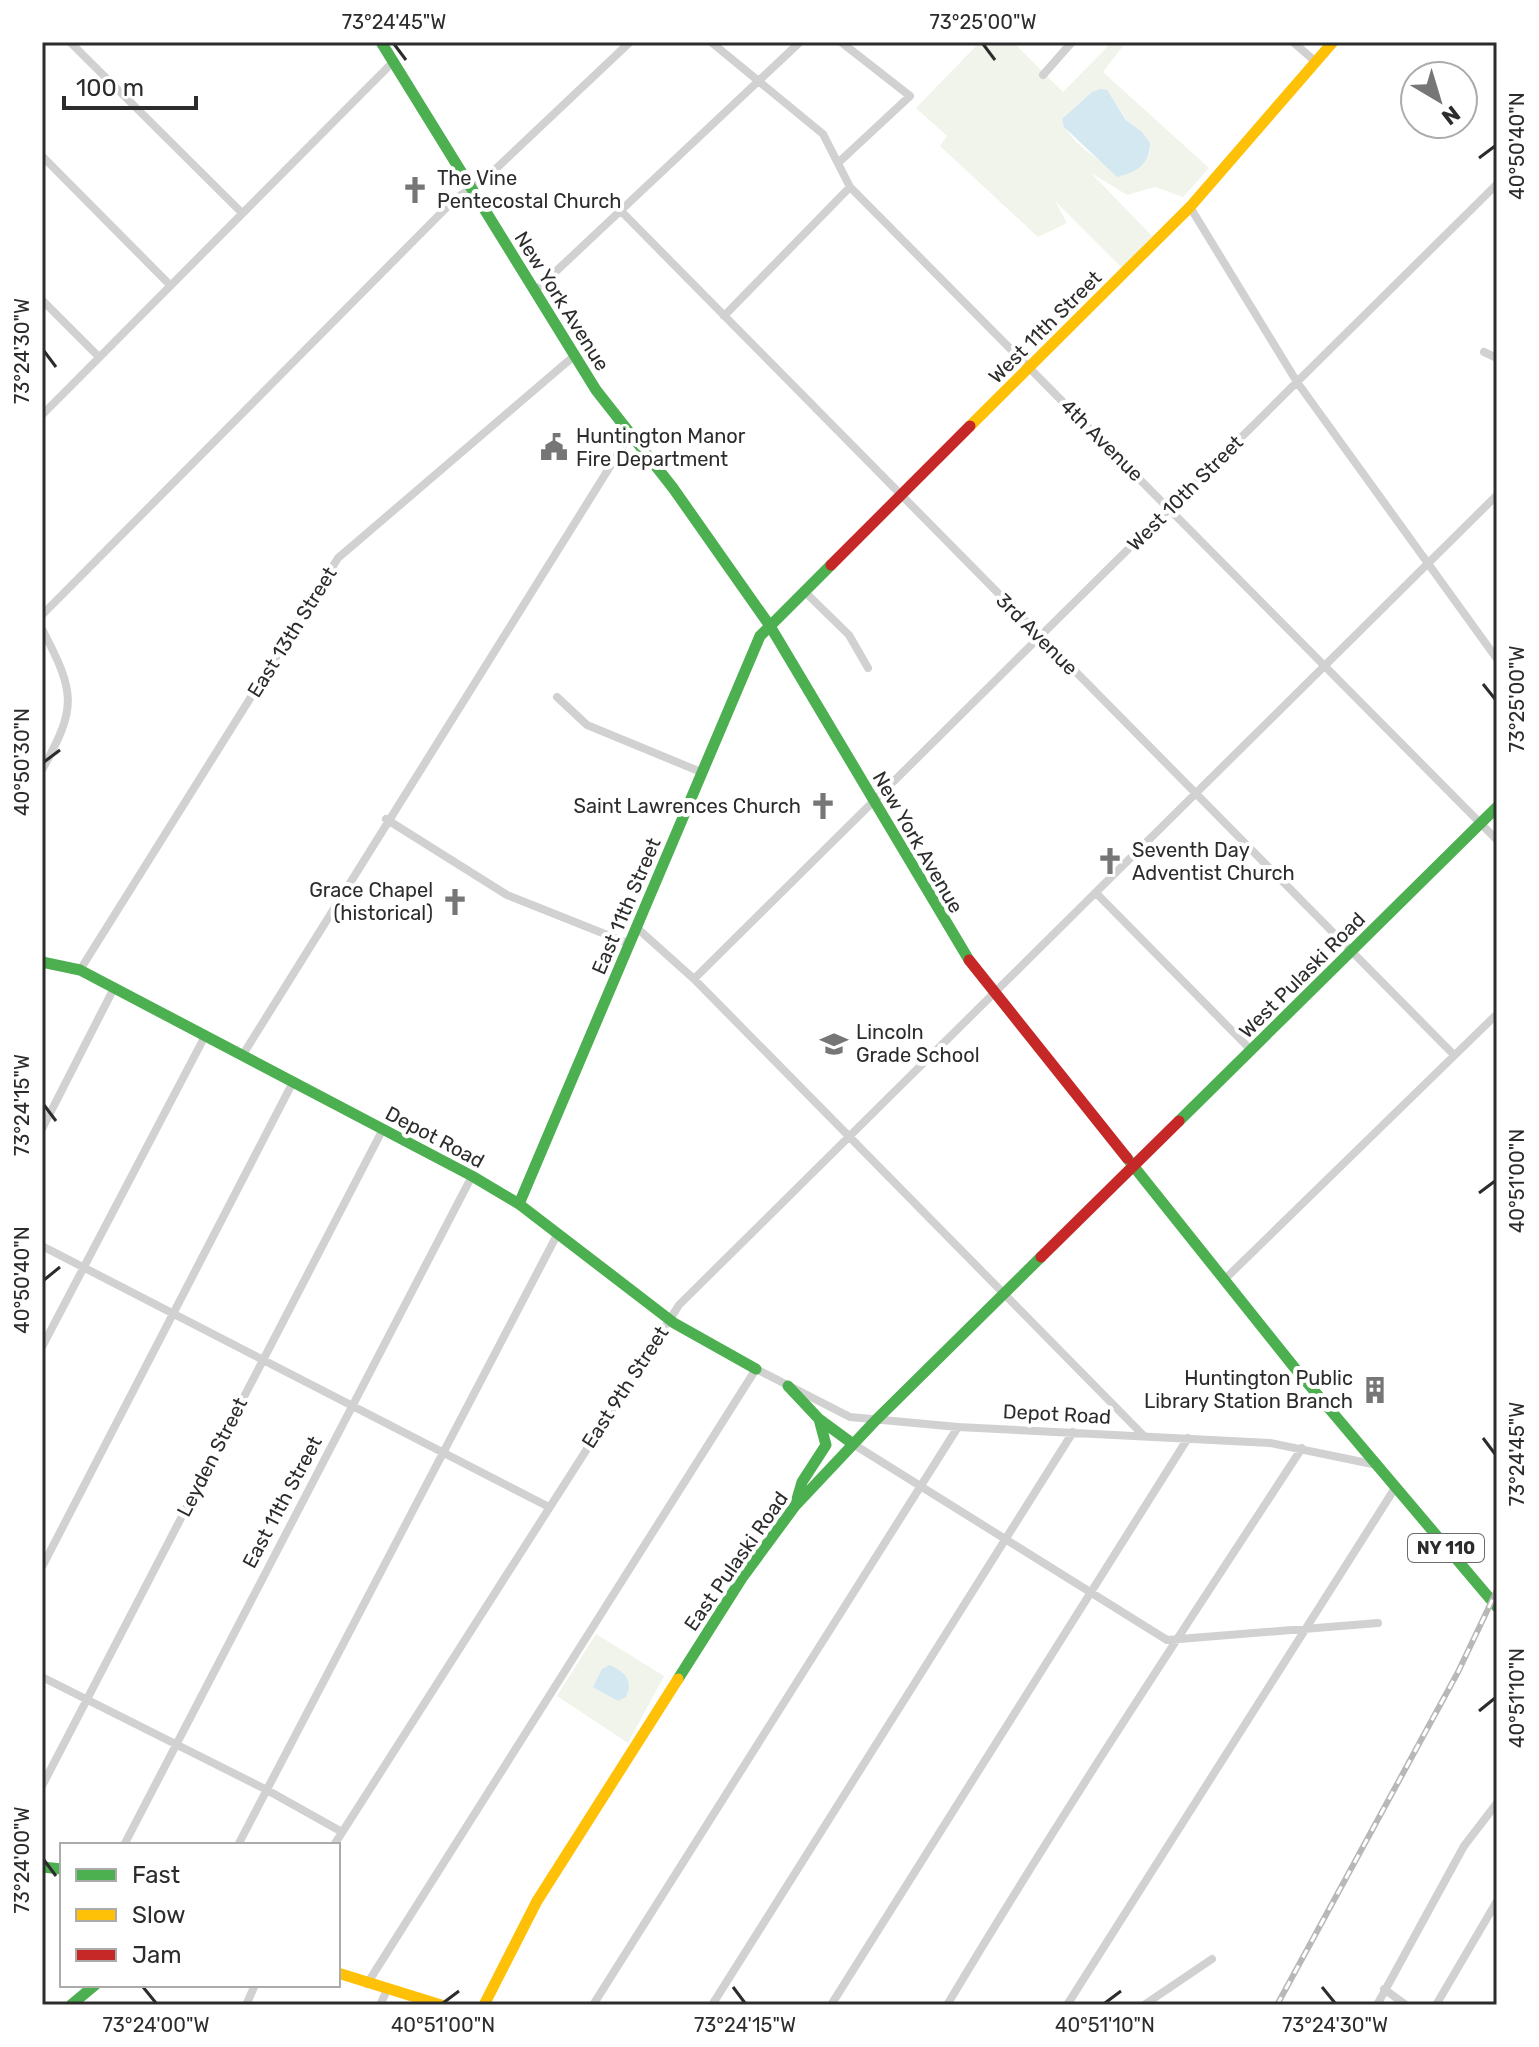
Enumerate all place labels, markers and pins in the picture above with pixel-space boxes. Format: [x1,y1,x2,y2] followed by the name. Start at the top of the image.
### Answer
[437,166,621,213] place label: The Vine Pentecostal Church
[400,175,430,205] church icon: The Vine Pentecostal Church
[576,424,746,471] place label: Huntington Manor Fire Department
[539,432,569,462] public building icon: Huntington Manor Fire Department
[808,791,838,821] church icon: Saint Lawrences Church
[573,794,801,818] place label: Saint Lawrences Church
[1132,838,1295,885] place label: Seventh Day Adventist Church
[1095,846,1125,876] church icon: Seventh Day Adventist Church
[309,878,433,925] place label: Grace Chapel (historical)
[440,887,470,917] church icon: Grace Chapel (historical)
[856,1020,980,1067] place label: Lincoln Grade School
[819,1029,849,1059] school or university icon: Lincoln Grade School
[1144,1366,1353,1413] place label: Huntington Public Library Station Branch
[1360,1375,1390,1405] building icon: Huntington Public Library Station Branch

